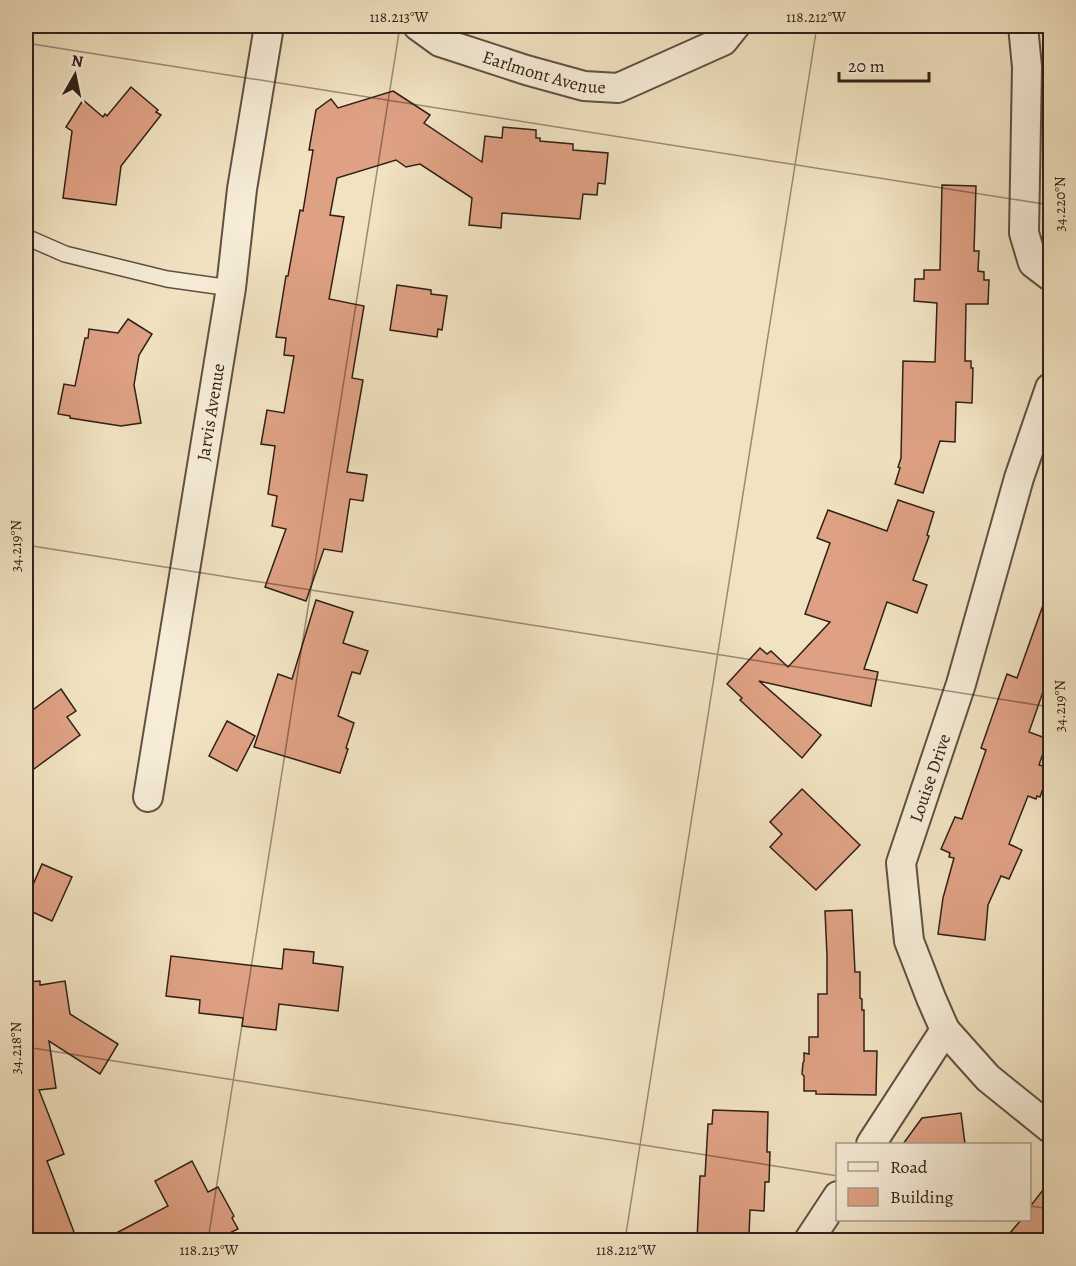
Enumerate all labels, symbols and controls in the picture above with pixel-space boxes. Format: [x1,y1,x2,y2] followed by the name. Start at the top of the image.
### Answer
[369,7,429,27] text: 118.213°W
[786,7,846,27] text: 118.212°W
[45,45,105,105] north arrow
[479,45,606,99] street label: Earlmont Avenue
[839,45,929,83] scale bar
[70,49,85,73] text: N
[848,54,885,78] text: 20 m
[1050,176,1070,232] text: 34.220°N
[191,362,231,463] street label: Jarvis Avenue
[6,520,26,572] text: 34.219°N
[1050,680,1070,732] text: 34.219°N
[904,731,956,825] street label: Louise Drive
[6,1022,26,1074] text: 34.218°N
[836,1143,1031,1221] legend
[890,1155,928,1179] text: Road
[890,1185,954,1209] text: Building
[179,1240,239,1260] text: 118.213°W
[596,1240,656,1260] text: 118.212°W

